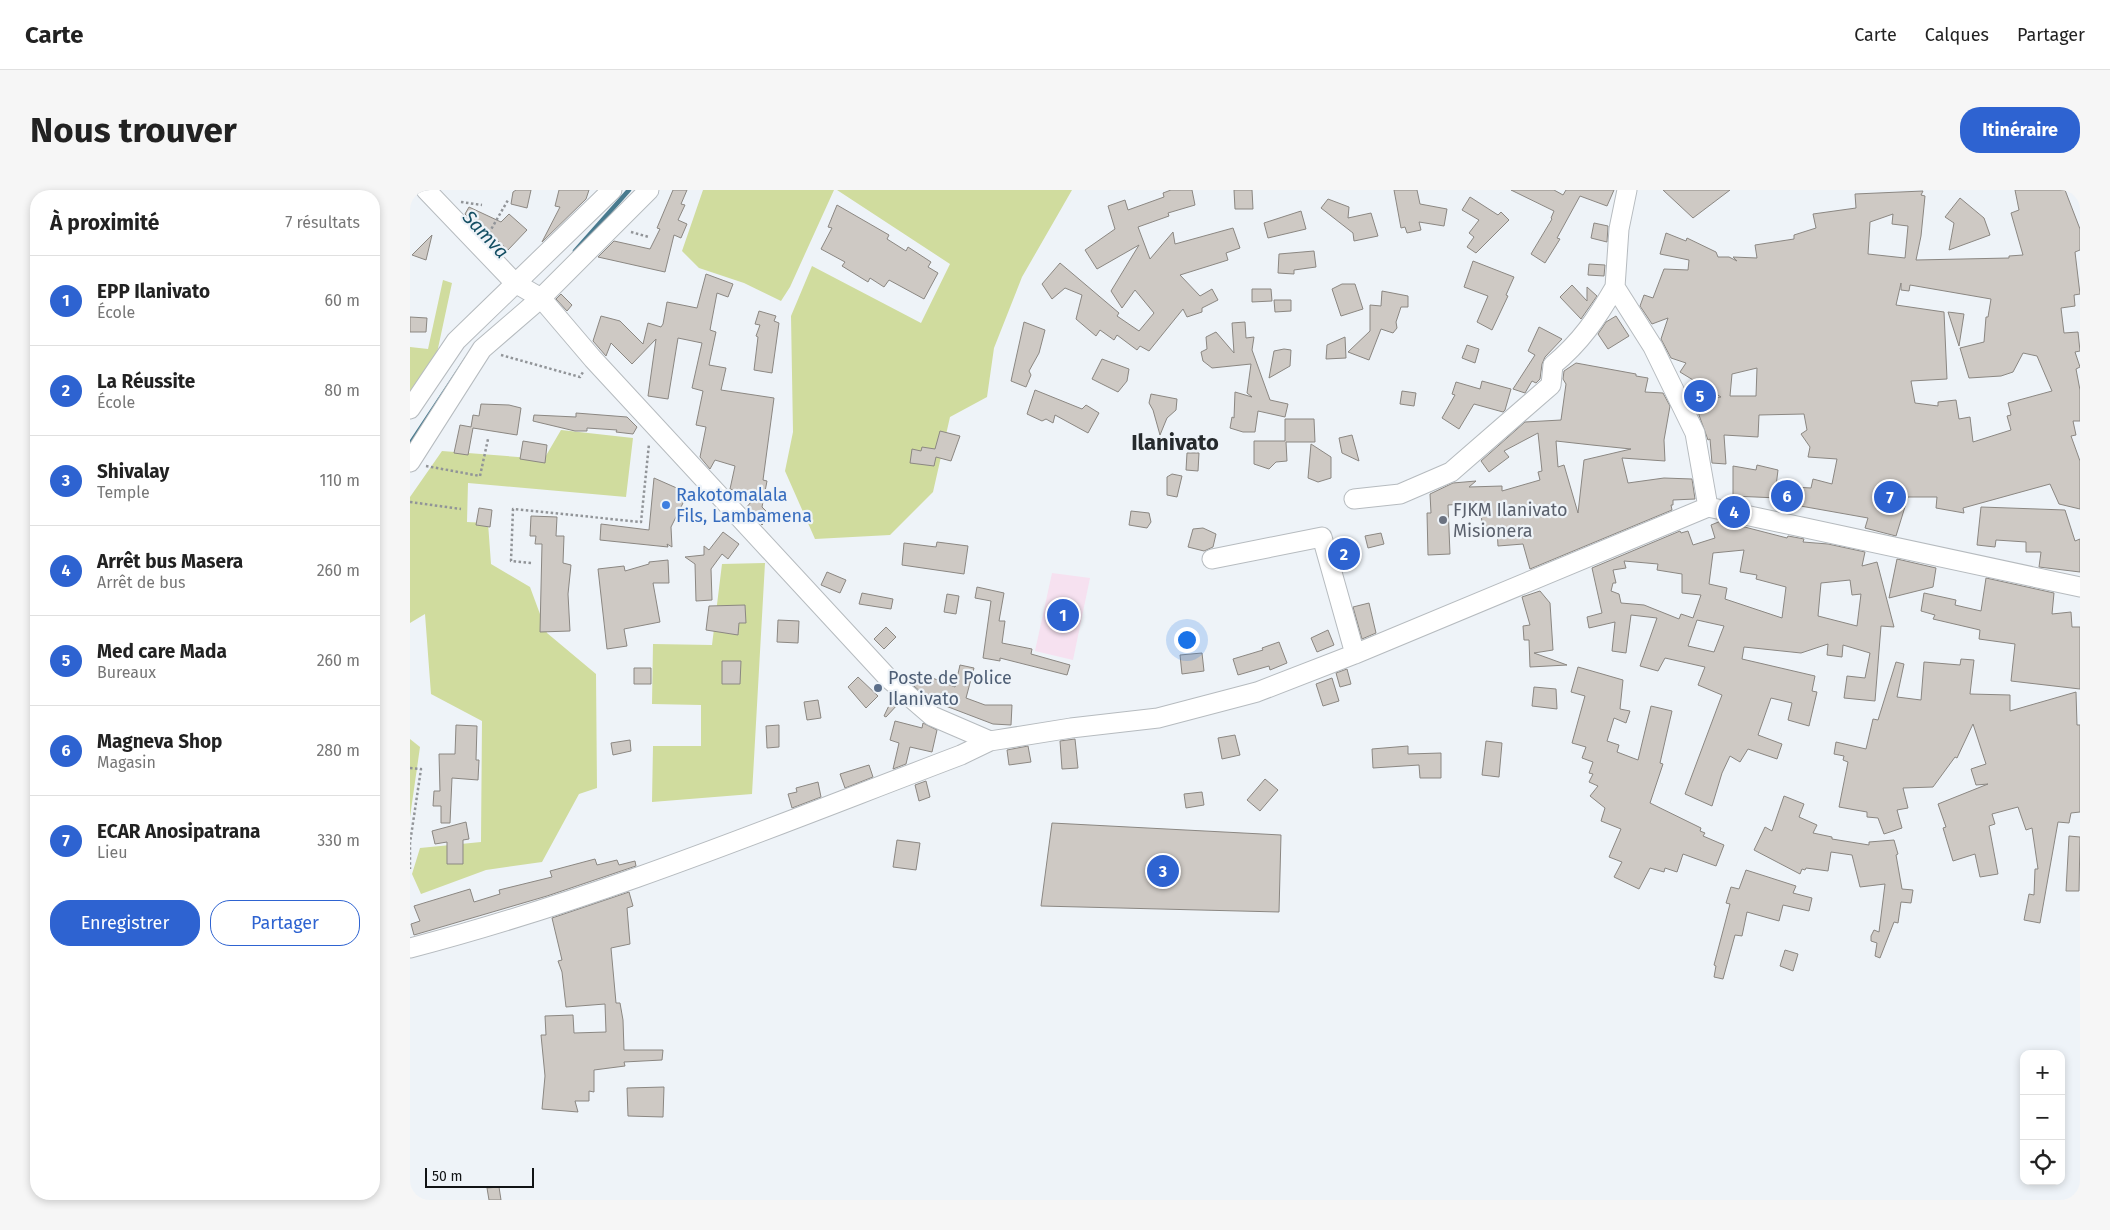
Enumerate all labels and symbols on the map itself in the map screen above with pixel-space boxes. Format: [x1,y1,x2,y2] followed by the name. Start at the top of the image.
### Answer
[457,205,513,263] water label: Samva
[1684,377,1716,415] pin: 5
[1131,429,1219,456] district label: Ilanivato
[1771,477,1803,515] pin: 6
[1874,478,1906,516] pin: 7
[676,484,812,527] place label: Rakotomalala Fils, Lambamena
[1718,493,1750,531] pin: 4
[660,499,672,511] marker: Rakotomalala Fils, Lambamena
[1453,499,1568,542] place label: FJKM Ilanivato Misionera
[1437,514,1449,526] marker: FJKM Ilanivato Misionera
[1328,535,1360,573] pin: 2
[1047,596,1079,634] pin: 1
[1174,627,1200,653] your location
[888,667,1012,710] place label: Poste de Police Ilanivato
[872,682,884,694] marker: Poste de Police Ilanivato
[1147,852,1179,890] pin: 3
[425,1165,534,1188] scale bar

